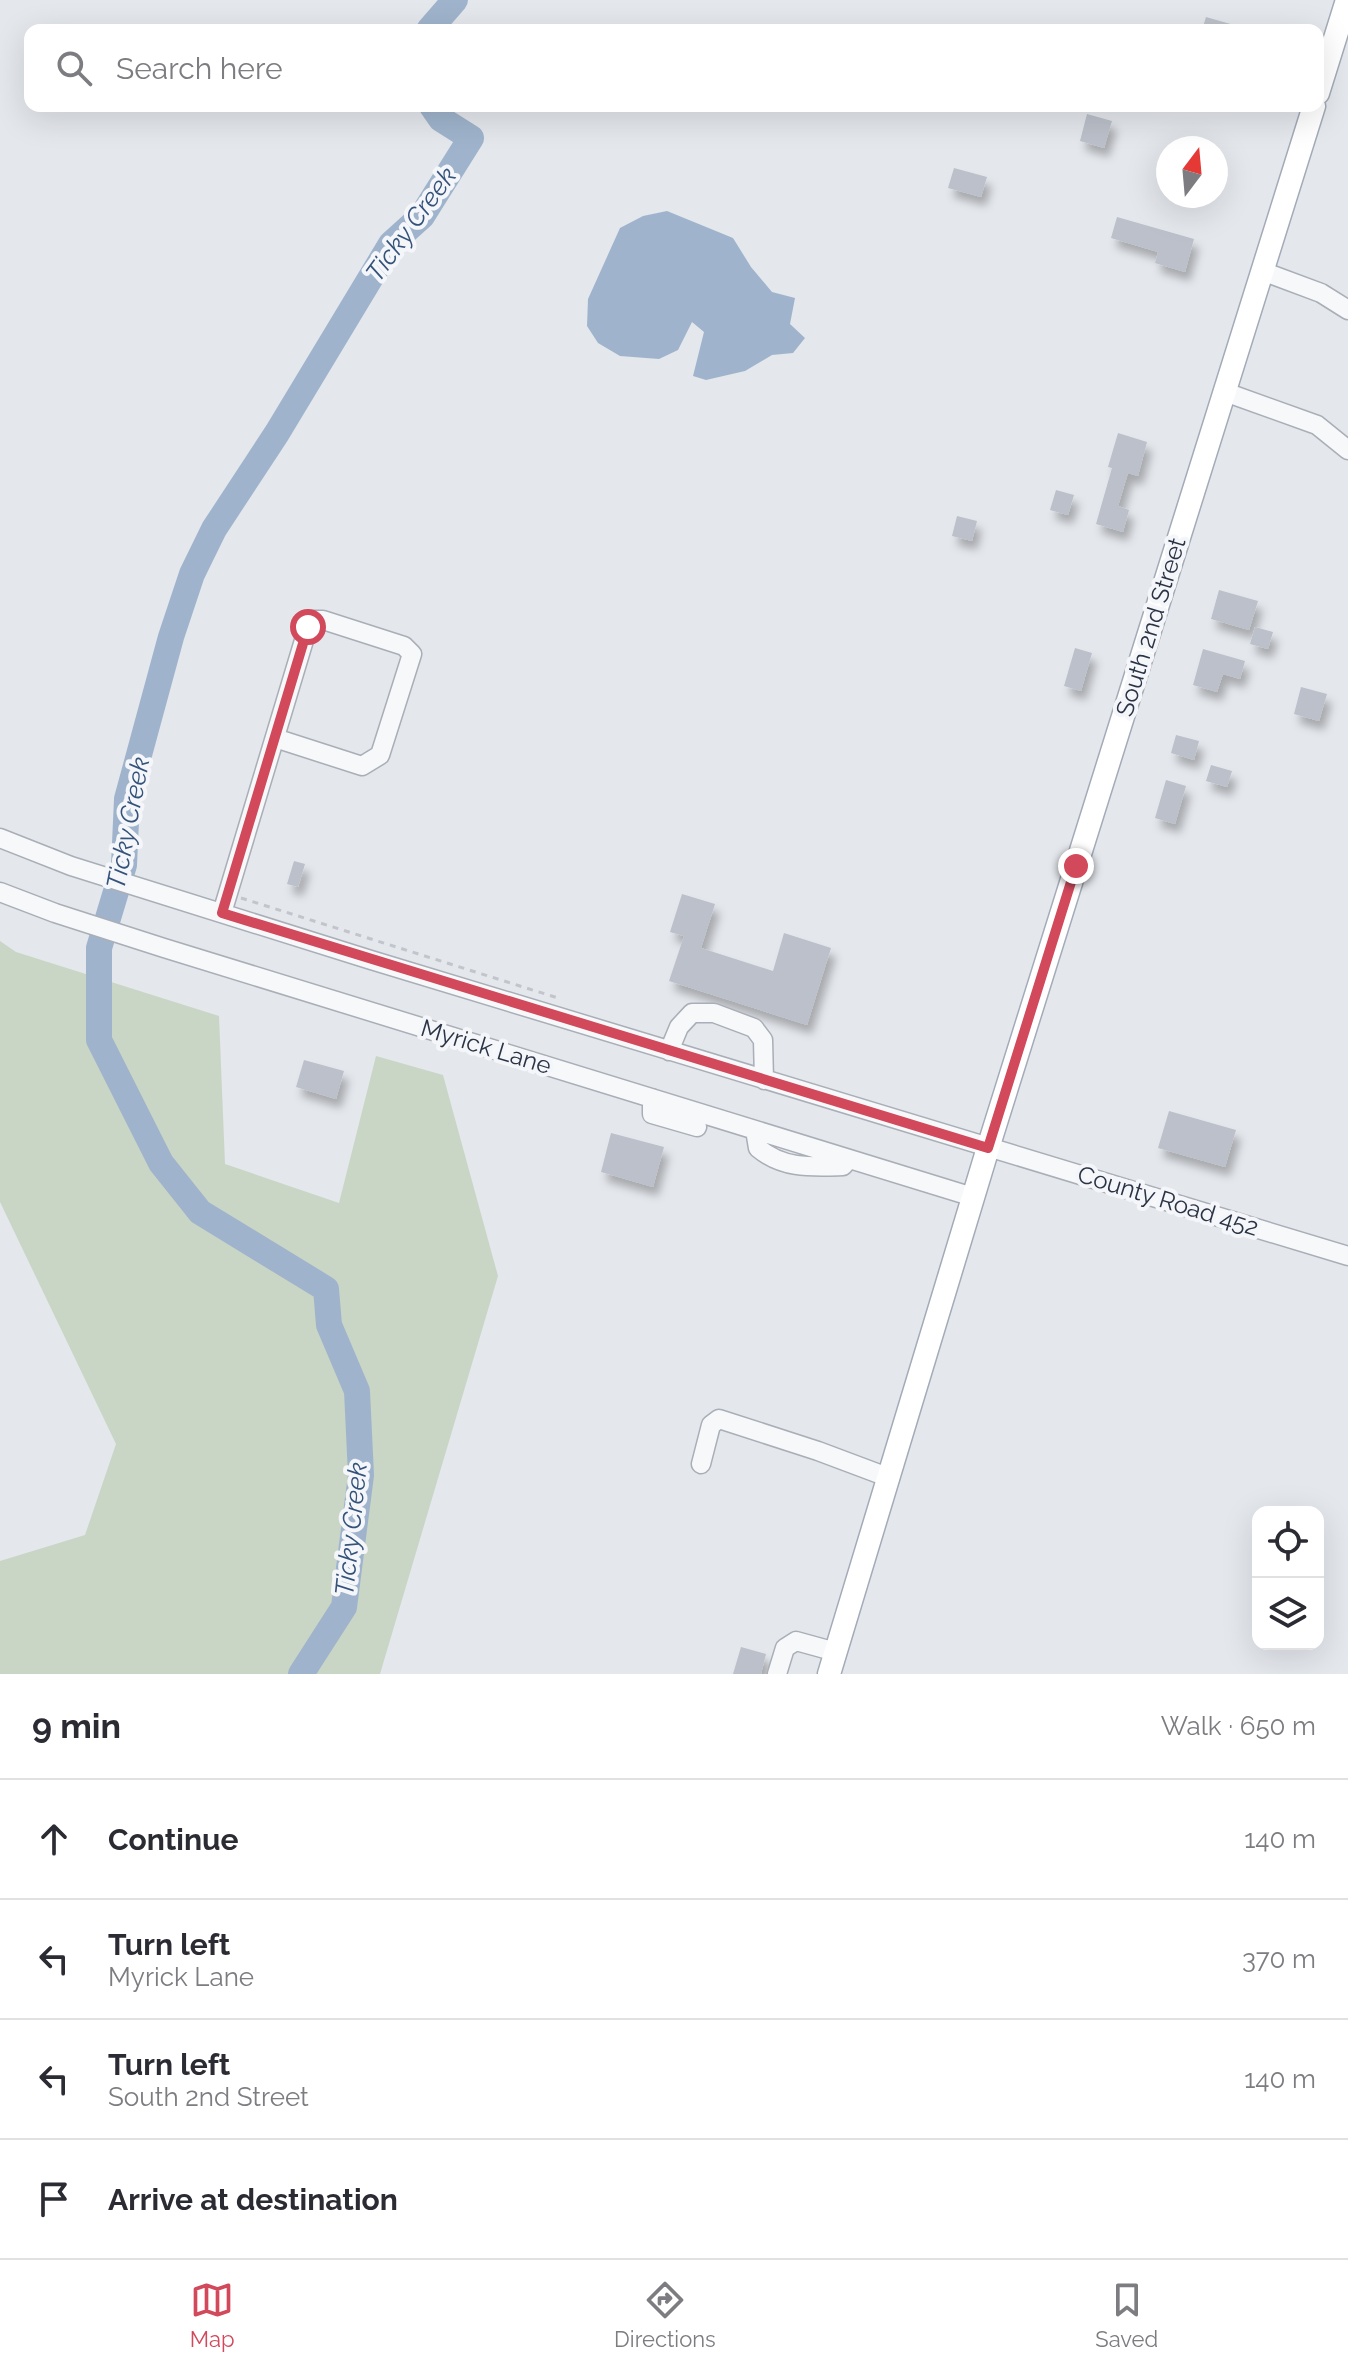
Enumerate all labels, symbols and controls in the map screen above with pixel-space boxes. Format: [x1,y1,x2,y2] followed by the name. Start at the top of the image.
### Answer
[24,24,1324,112] search box
[52,46,96,90] icon: search
[116,51,283,86] text: Search here
[1156,136,1228,208] north arrow
[360,161,463,287] water label: Ticky Creek
[1110,534,1191,720] street label: South 2nd Street
[290,609,326,645] route start
[100,754,156,892] water label: Ticky Creek
[1058,848,1094,884] route end
[417,1013,555,1080] street label: Myrick Lane
[1074,1159,1262,1242] street label: County Road 452
[329,1461,373,1597] water label: Ticky Creek
[1252,1506,1324,1650] map controls
[1252,1506,1324,1578] button: locate
[1252,1578,1324,1650] button: layers
[32,1706,121,1746] text: 9 min
[1161,1711,1316,1741] text: Walk · 650 m
[32,1817,76,1861] icon: ahead
[108,1822,239,1857] text: Continue
[1244,1824,1316,1854] text: 140 m
[108,1927,230,1962] text: Turn left
[32,1937,76,1981] icon: left
[1242,1944,1316,1974] text: 370 m
[108,1962,254,1992] text: Myrick Lane
[108,2047,230,2082] text: Turn left
[32,2057,76,2101] icon: left
[1244,2064,1316,2094] text: 140 m
[108,2082,309,2112] text: South 2nd Street
[32,2177,76,2221] icon: arrive
[108,2182,398,2217] text: Arrive at destination
[190,2278,235,2352] tab: Map
[614,2278,716,2352] tab: Directions
[1095,2278,1158,2352] tab: Saved

